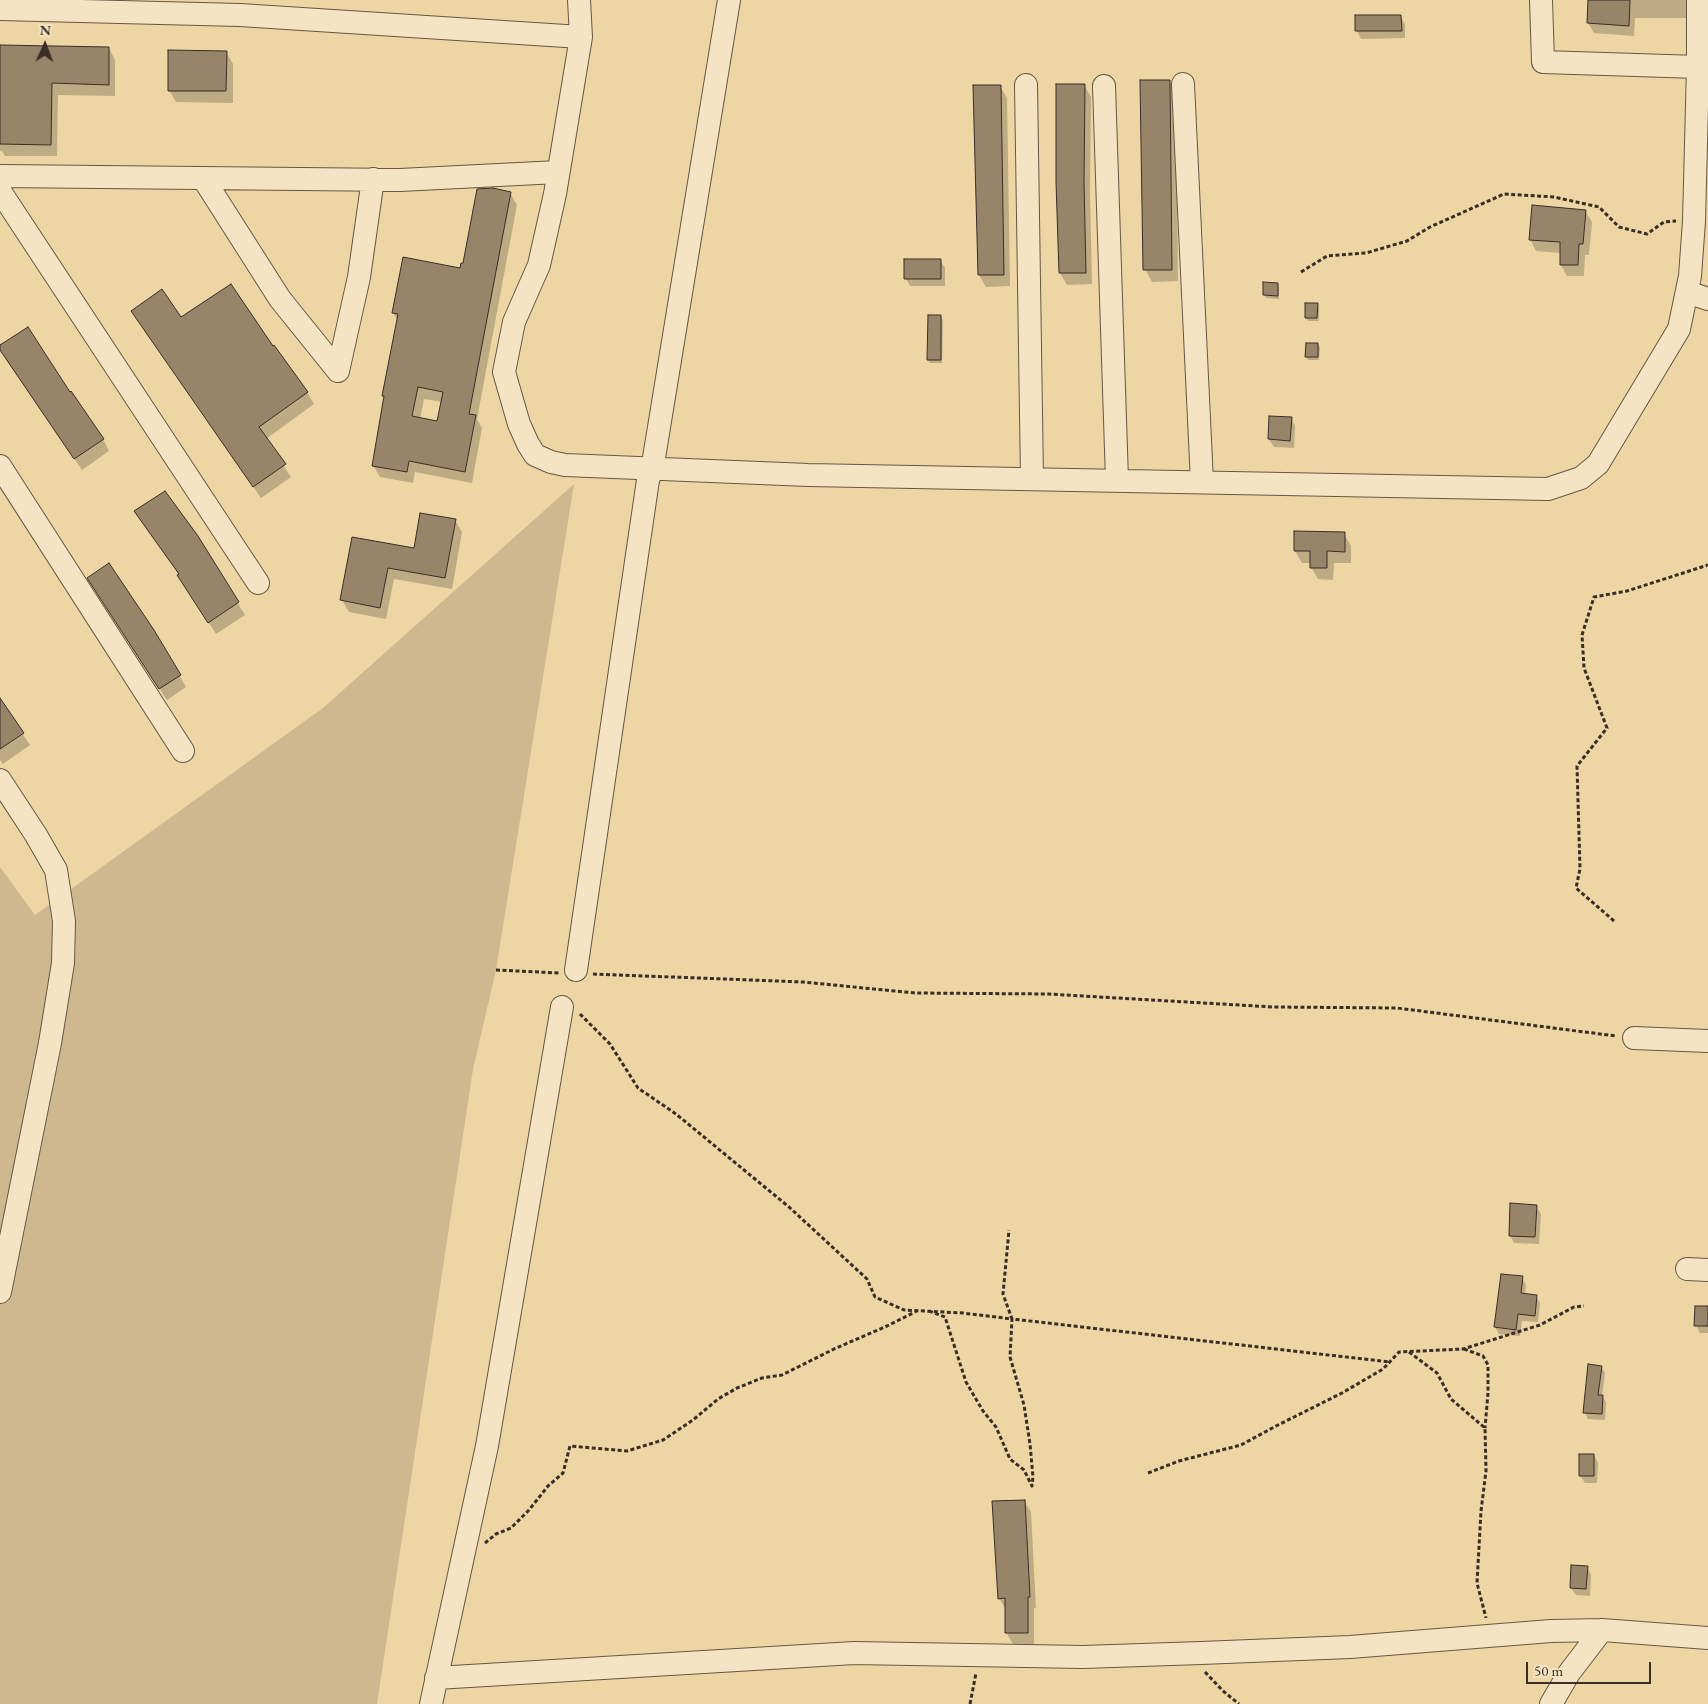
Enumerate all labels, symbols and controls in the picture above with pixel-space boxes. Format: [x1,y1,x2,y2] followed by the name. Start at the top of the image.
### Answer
[20,20,70,70] north arrow
[40,21,51,39] text: N
[1528,1652,1653,1684] scale bar
[1534,1661,1563,1680] text: 50 m

